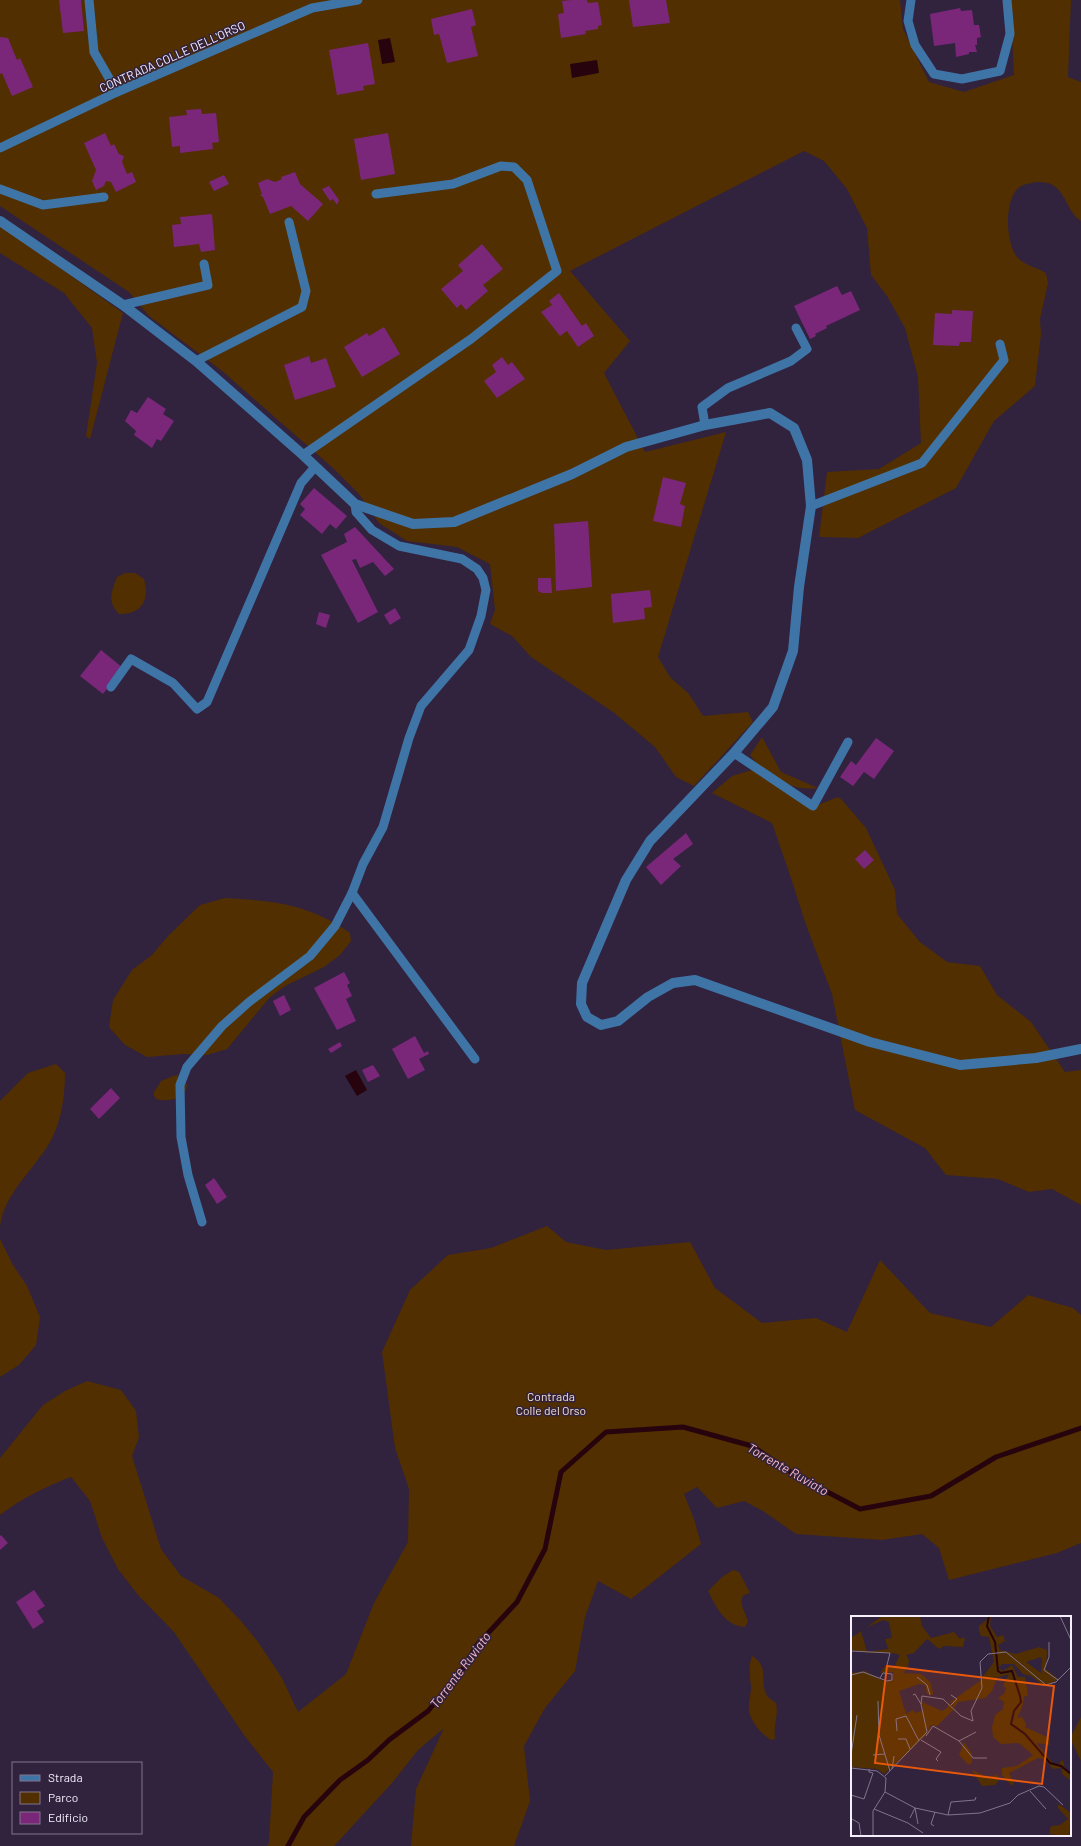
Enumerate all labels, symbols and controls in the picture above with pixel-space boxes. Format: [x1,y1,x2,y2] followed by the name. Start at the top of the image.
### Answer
[97,17,247,95] street label: CONTRADA COLLE DELL'ORSO
[516,1389,586,1417] park label: Contrada Colle del Orso
[744,1439,832,1499] water label: Torrente Ruviato
[851,1616,1071,1836] inset map
[426,1629,494,1711] water label: Torrente Ruviato
[12,1762,142,1834] legend
[48,1770,83,1784] text: Strada
[48,1790,78,1804] text: Parco
[48,1810,88,1824] text: Edificio

